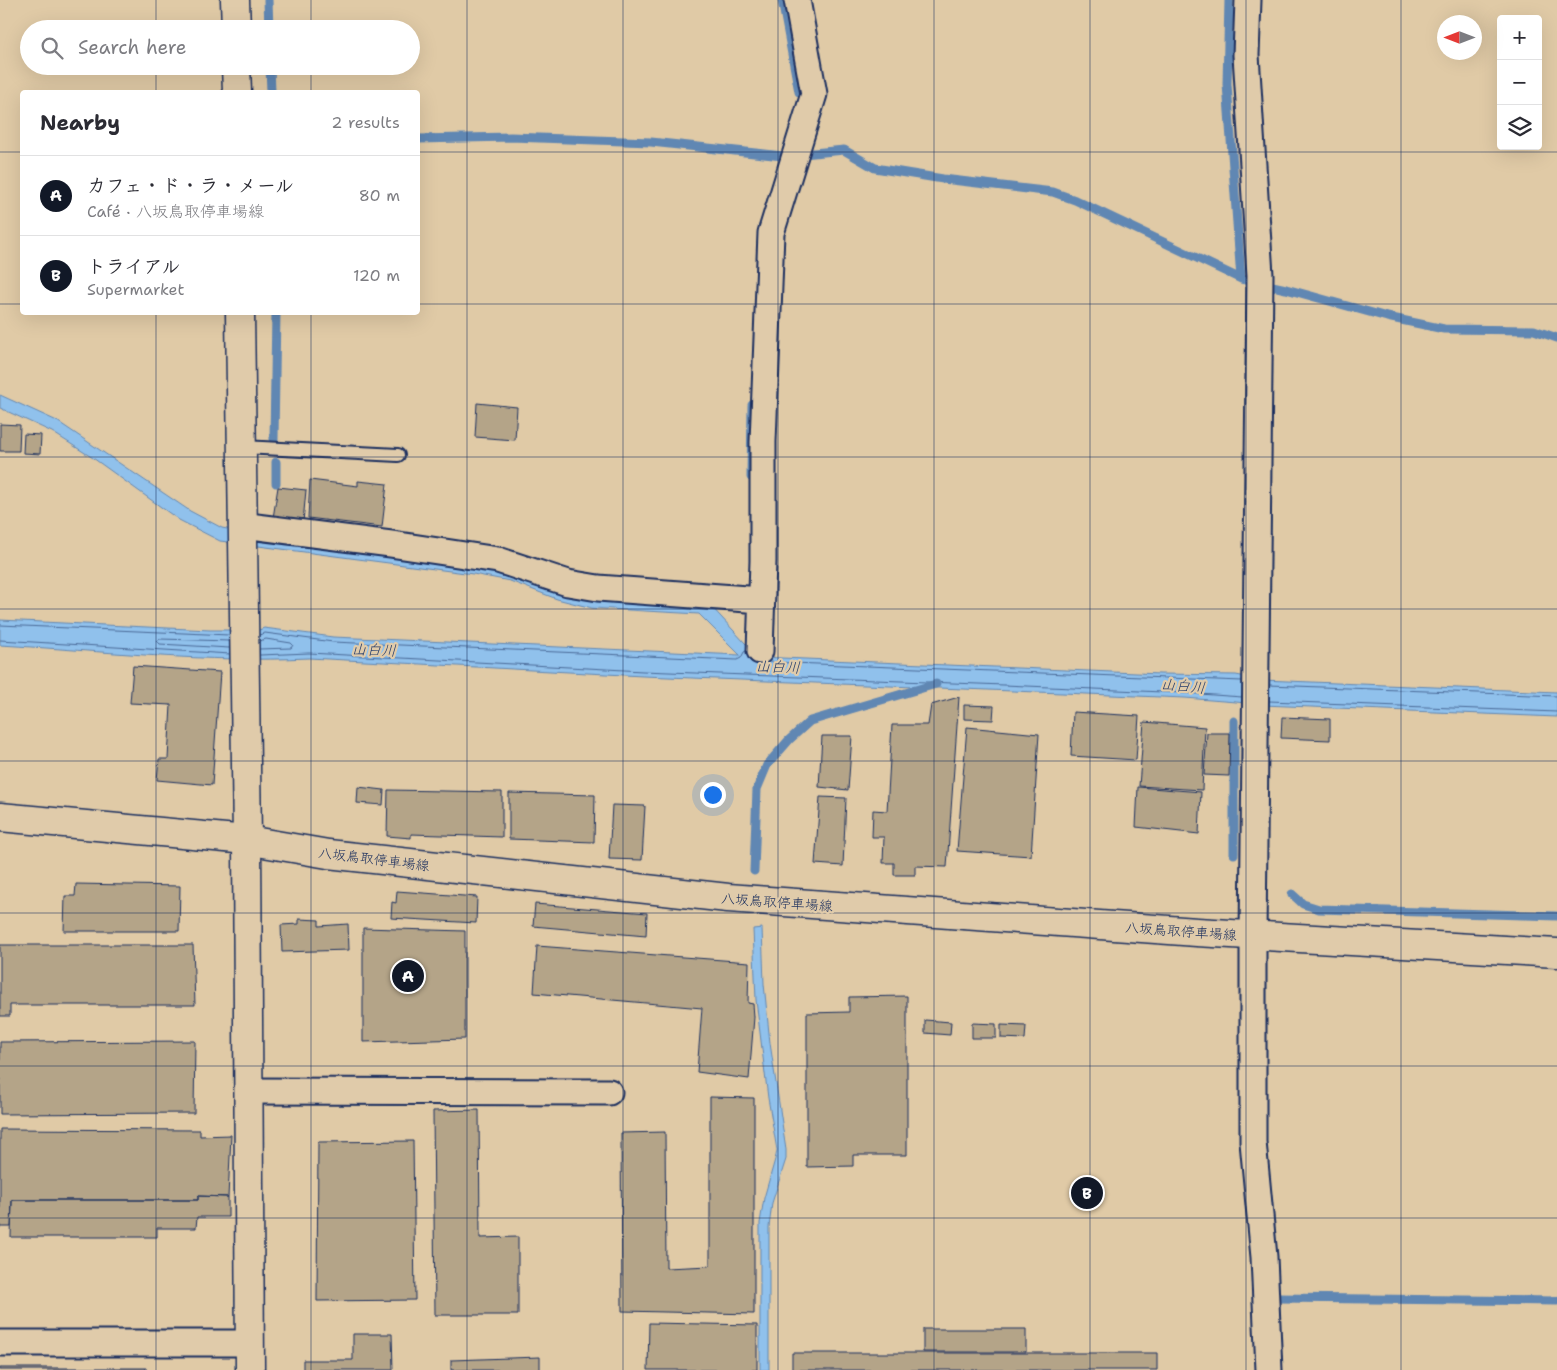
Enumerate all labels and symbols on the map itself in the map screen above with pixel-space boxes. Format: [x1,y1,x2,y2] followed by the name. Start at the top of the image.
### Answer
[1437,15,1482,60] north arrow
[351,639,397,661] water label: 山白川
[755,656,801,678] water label: 山白川
[1160,674,1206,698] water label: 山白川
[700,782,726,808] your location
[317,843,431,875] street label: 八坂鳥取停車場線
[721,889,833,915] street label: 八坂鳥取停車場線
[1125,918,1237,944] street label: 八坂鳥取停車場線
[392,957,424,995] pin: A
[1071,1174,1103,1212] pin: B

